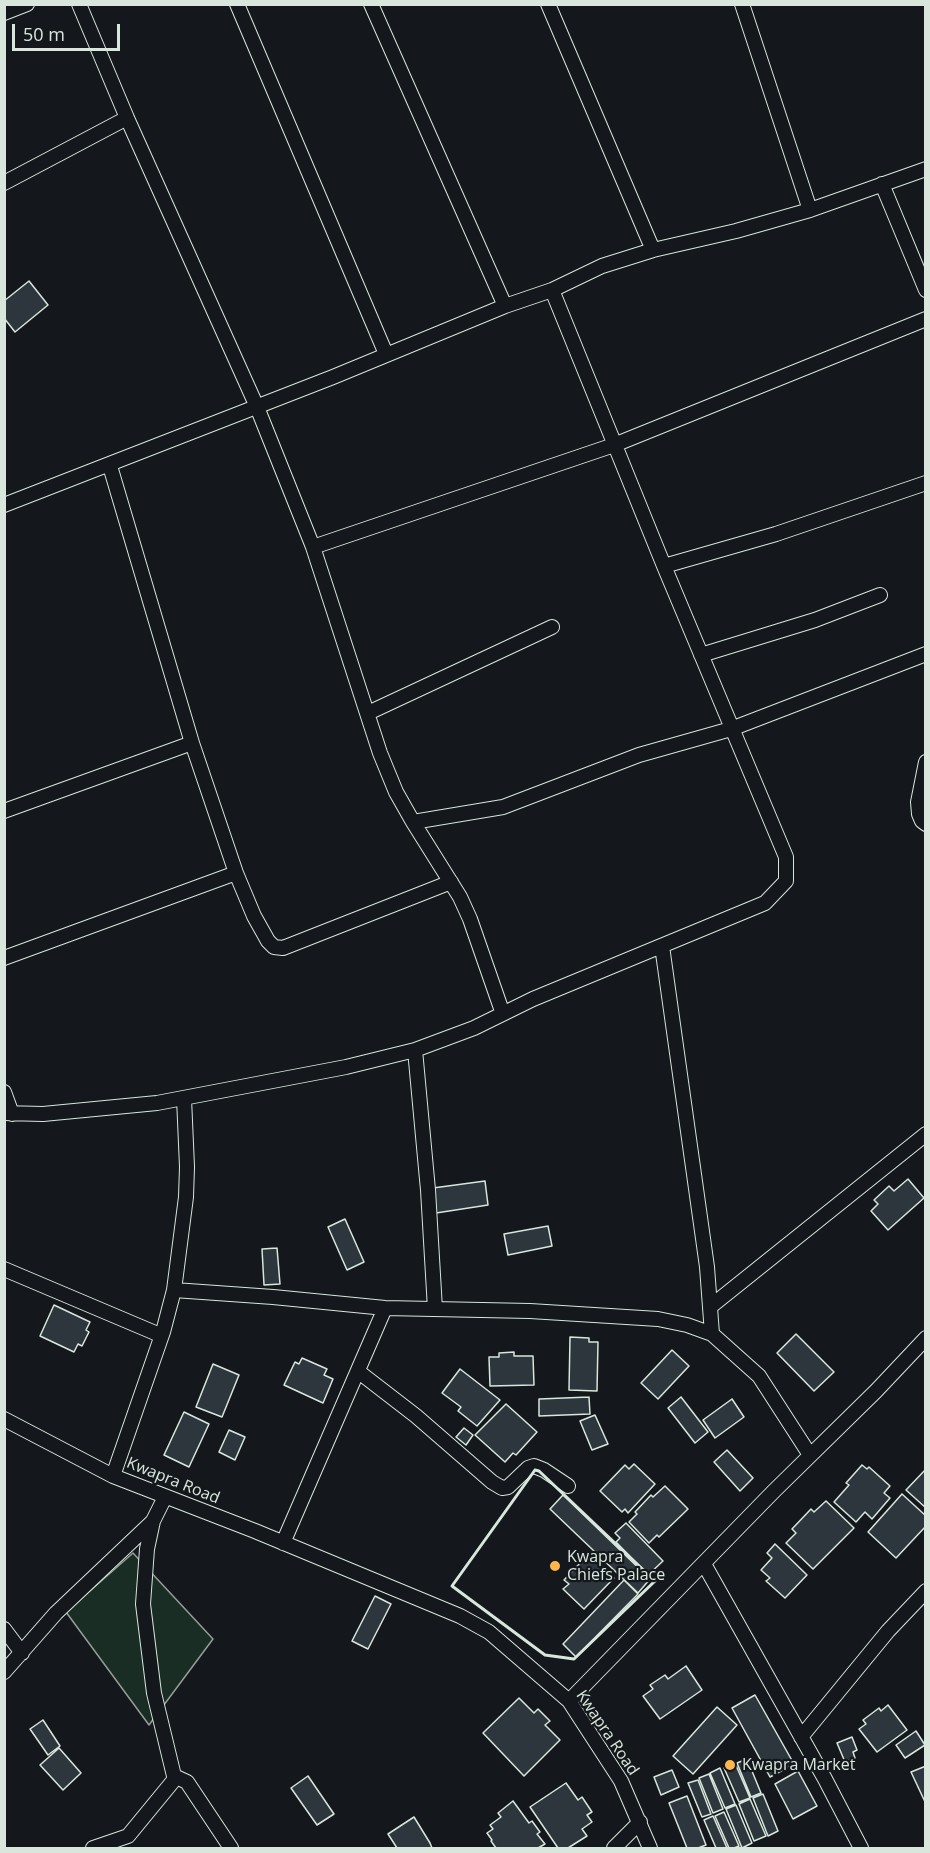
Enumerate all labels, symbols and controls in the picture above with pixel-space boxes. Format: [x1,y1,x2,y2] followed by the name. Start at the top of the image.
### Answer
[15,12,123,50] scale bar
[23,22,65,46] text: 50 m
[124,1454,222,1508] street label: Kwapra Road
[567,1547,665,1585] place label: Kwapra Chiefs Palace
[548,1559,562,1573] marker: Kwapra Chiefs Palace
[571,1687,643,1779] street label: Kwapra Road
[742,1755,855,1775] place label: Kwapra Market
[723,1758,737,1772] marker: Kwapra Market

